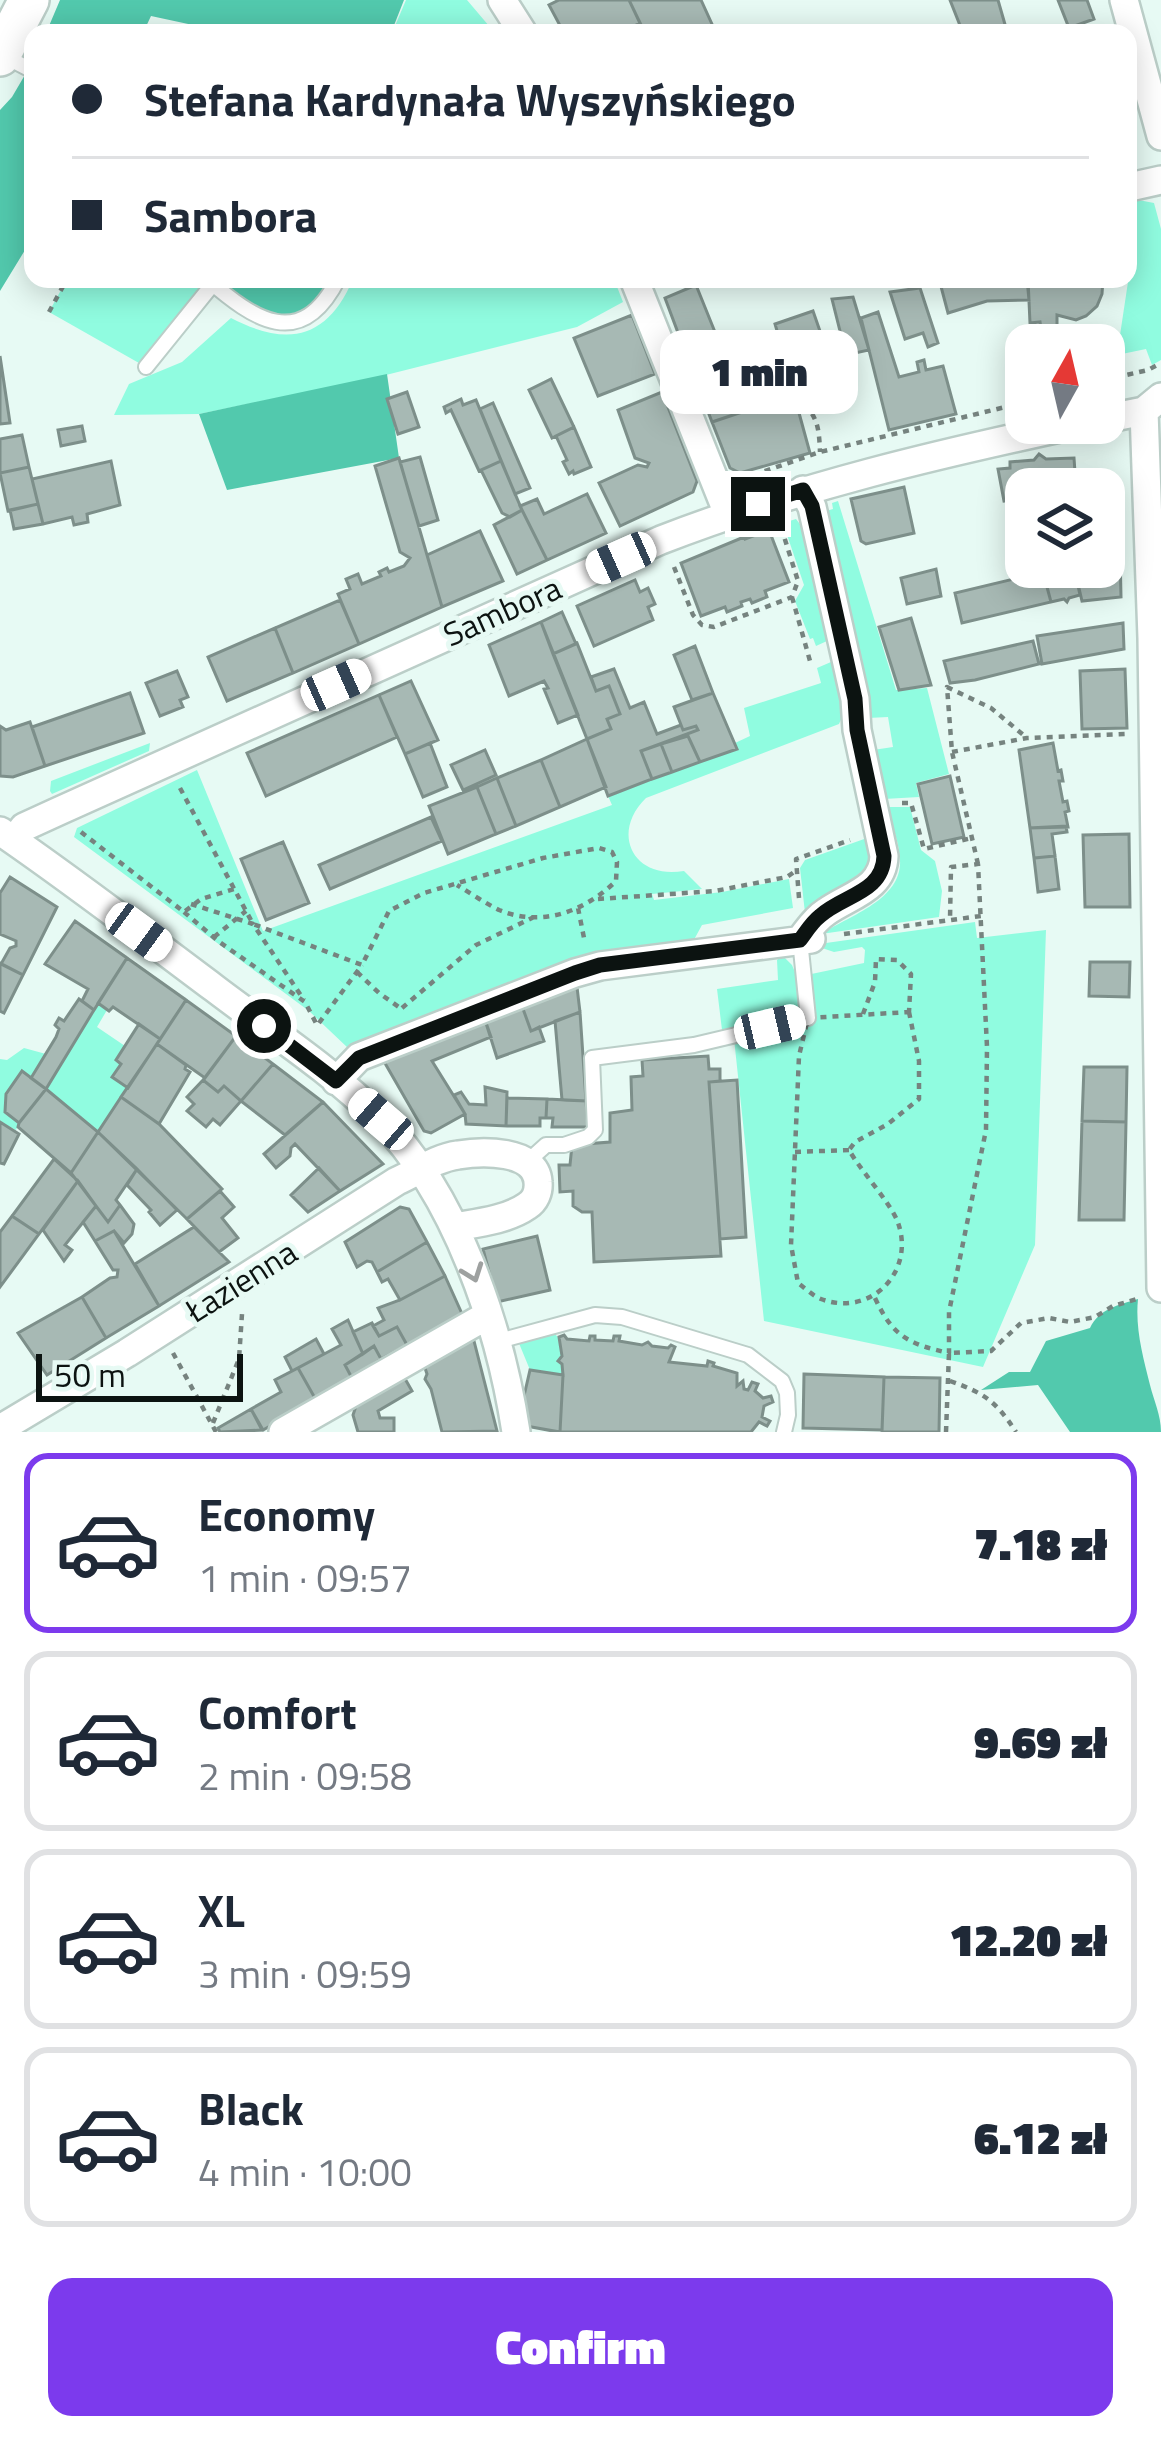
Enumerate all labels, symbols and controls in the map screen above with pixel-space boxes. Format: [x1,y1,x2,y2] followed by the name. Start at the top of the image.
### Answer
[144,65,796,133] text: Stefana Kardynała Wyszyńskiego
[144,181,317,249] text: Sambora
[1005,324,1125,444] north arrow
[1005,324,1125,588] map controls
[659,330,857,414] callout: 1 min
[711,342,807,401] text: 1 min
[1005,468,1125,588] button: layers
[731,477,785,531] route end
[581,527,661,589] car
[435,563,569,659] street label: Sambora
[296,654,376,716] car
[99,896,179,968] car
[237,999,291,1053] route start
[731,1001,809,1053] car
[342,1082,420,1156] car
[175,1227,307,1335] street label: Łazienna
[459,1262,483,1283] one-way arrow
[36,1348,243,1401] scale bar
[54,1350,126,1400] text: 50 m
[198,1480,375,1548] text: Economy
[54,1489,162,1597] icon: car
[974,1509,1107,1577] text: 7.18 zł
[198,1548,412,1607] text: 1 min · 09:57
[198,1678,357,1746] text: Comfort
[54,1687,162,1795] icon: car
[974,1707,1107,1775] text: 9.69 zł
[198,1746,412,1805] text: 2 min · 09:58
[198,1876,245,1944] text: XL
[54,1885,162,1993] icon: car
[949,1905,1107,1973] text: 12.20 zł
[198,1944,412,2003] text: 3 min · 09:59
[198,2074,304,2142] text: Black
[54,2083,162,2191] icon: car
[974,2103,1107,2171] text: 6.12 zł
[198,2142,412,2201] text: 4 min · 10:00
[48,2278,1113,2416] button: Confirm

